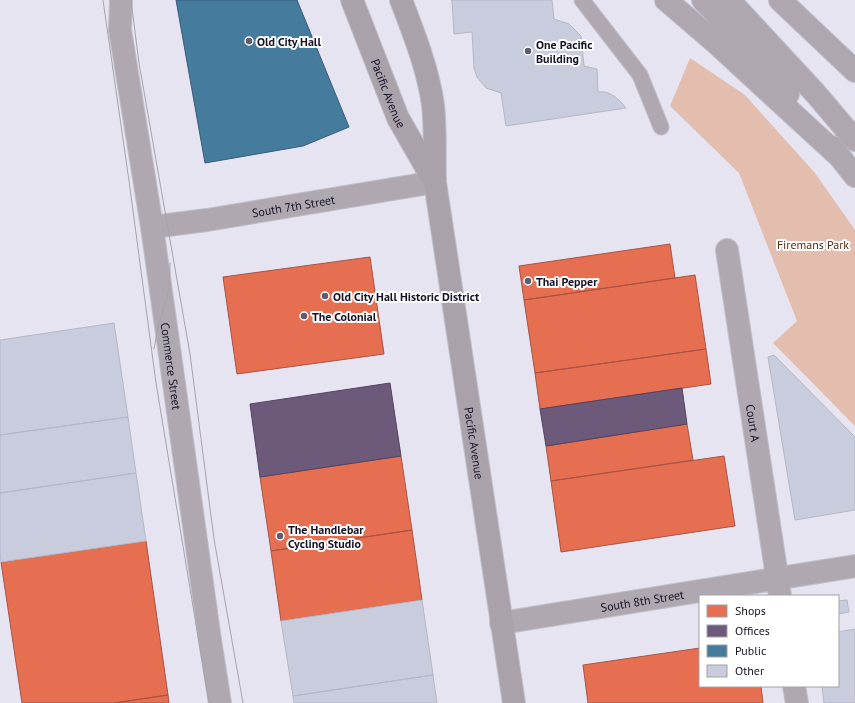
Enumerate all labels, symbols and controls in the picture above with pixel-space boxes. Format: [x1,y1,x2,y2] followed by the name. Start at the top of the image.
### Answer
[257,34,321,49] place label: Old City Hall
[244,36,254,46] marker: Old City Hall
[536,37,592,66] place label: One Pacific Building
[523,46,533,56] marker: One Pacific Building
[368,57,409,130] street label: Pacific Avenue
[251,191,336,220] street label: South 7th Street
[777,237,849,252] park label: Firemans Park
[536,274,598,289] place label: Thai Pepper
[523,276,533,286] marker: Thai Pepper
[333,289,480,304] place label: Old City Hall Historic District
[320,291,330,301] marker: Old City Hall Historic District
[312,309,377,324] place label: The Colonial
[299,311,309,321] marker: The Colonial
[158,322,185,411] street label: Commerce Street
[743,403,764,443] street label: Court A
[462,406,487,480] street label: Pacific Avenue
[288,522,364,551] place label: The Handlebar Cycling Studio
[275,531,285,541] marker: The Handlebar Cycling Studio
[599,586,685,614] street label: South 8th Street
[699,595,839,687] legend
[735,603,766,618] text: Shops
[735,623,770,638] text: Offices
[735,643,767,658] text: Public
[735,663,764,678] text: Other

